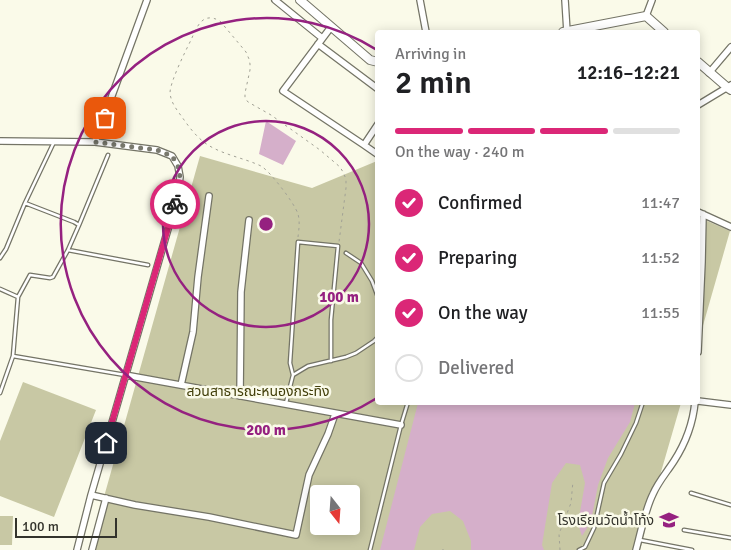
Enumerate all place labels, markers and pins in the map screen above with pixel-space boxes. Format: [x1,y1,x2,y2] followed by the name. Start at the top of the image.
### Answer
[84,97,126,139] pin
[257,215,275,233] centre of rings
[85,422,127,464] pin
[658,509,680,531] school or university icon: โรงเรียนวัดน้ำโท้ง
[558,510,654,529] place label: โรงเรียนวัดน้ำโท้ง

